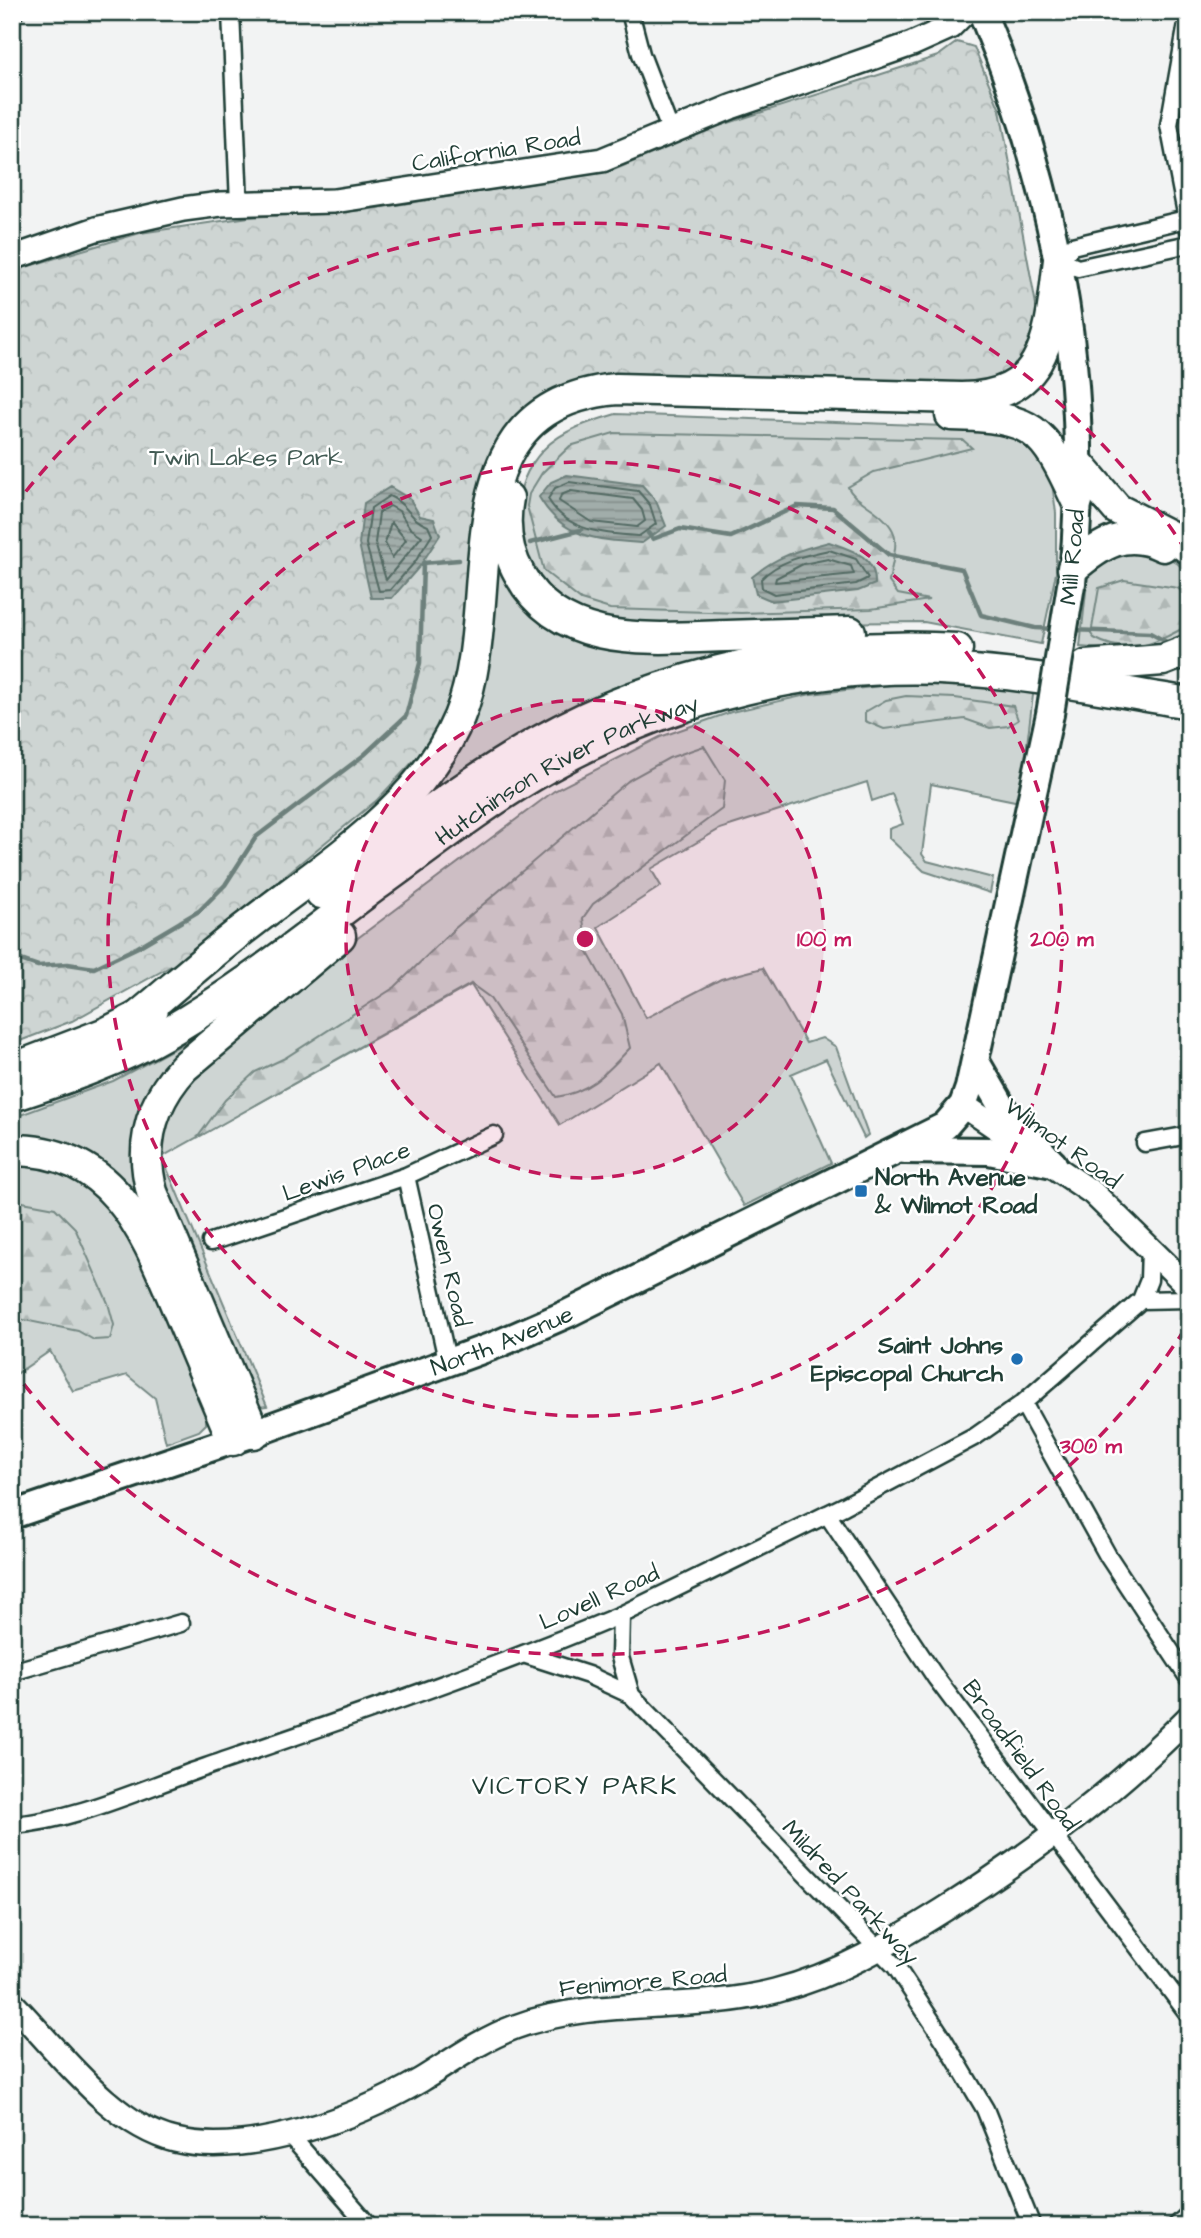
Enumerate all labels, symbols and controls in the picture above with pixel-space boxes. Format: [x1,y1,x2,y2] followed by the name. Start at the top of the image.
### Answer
[409,121,583,181] street label: California Road
[149,441,343,475] park label: Twin Lakes Park
[1052,508,1094,606] street label: Mill Road
[428,687,703,855] street label: Hutchinson River Parkway
[797,925,852,954] text: 100 m
[1029,925,1094,954] text: 200 m
[573,927,597,951] centre of rings
[997,1090,1128,1198] street label: Wilmot Road
[278,1133,415,1211] street label: Lewis Place
[874,1161,1038,1223] place label: North Avenue & Wilmot Road
[853,1183,869,1199] marker: North Avenue & Wilmot Road
[417,1200,479,1330] street label: Owen Road
[426,1297,579,1385] street label: North Avenue
[811,1329,1004,1391] place label: Saint Johns Episcopal Church
[1009,1351,1025,1367] marker: Saint Johns Episcopal Church
[1059,1432,1123,1461] text: 300 m
[534,1556,665,1639] street label: Lovell Road
[954,1673,1087,1838] street label: Broadfield Road
[472,1768,678,1804] district label: VICTORY PARK
[773,1812,927,1974] street label: Mildred Parkway
[558,1958,728,2006] street label: Fenimore Road

